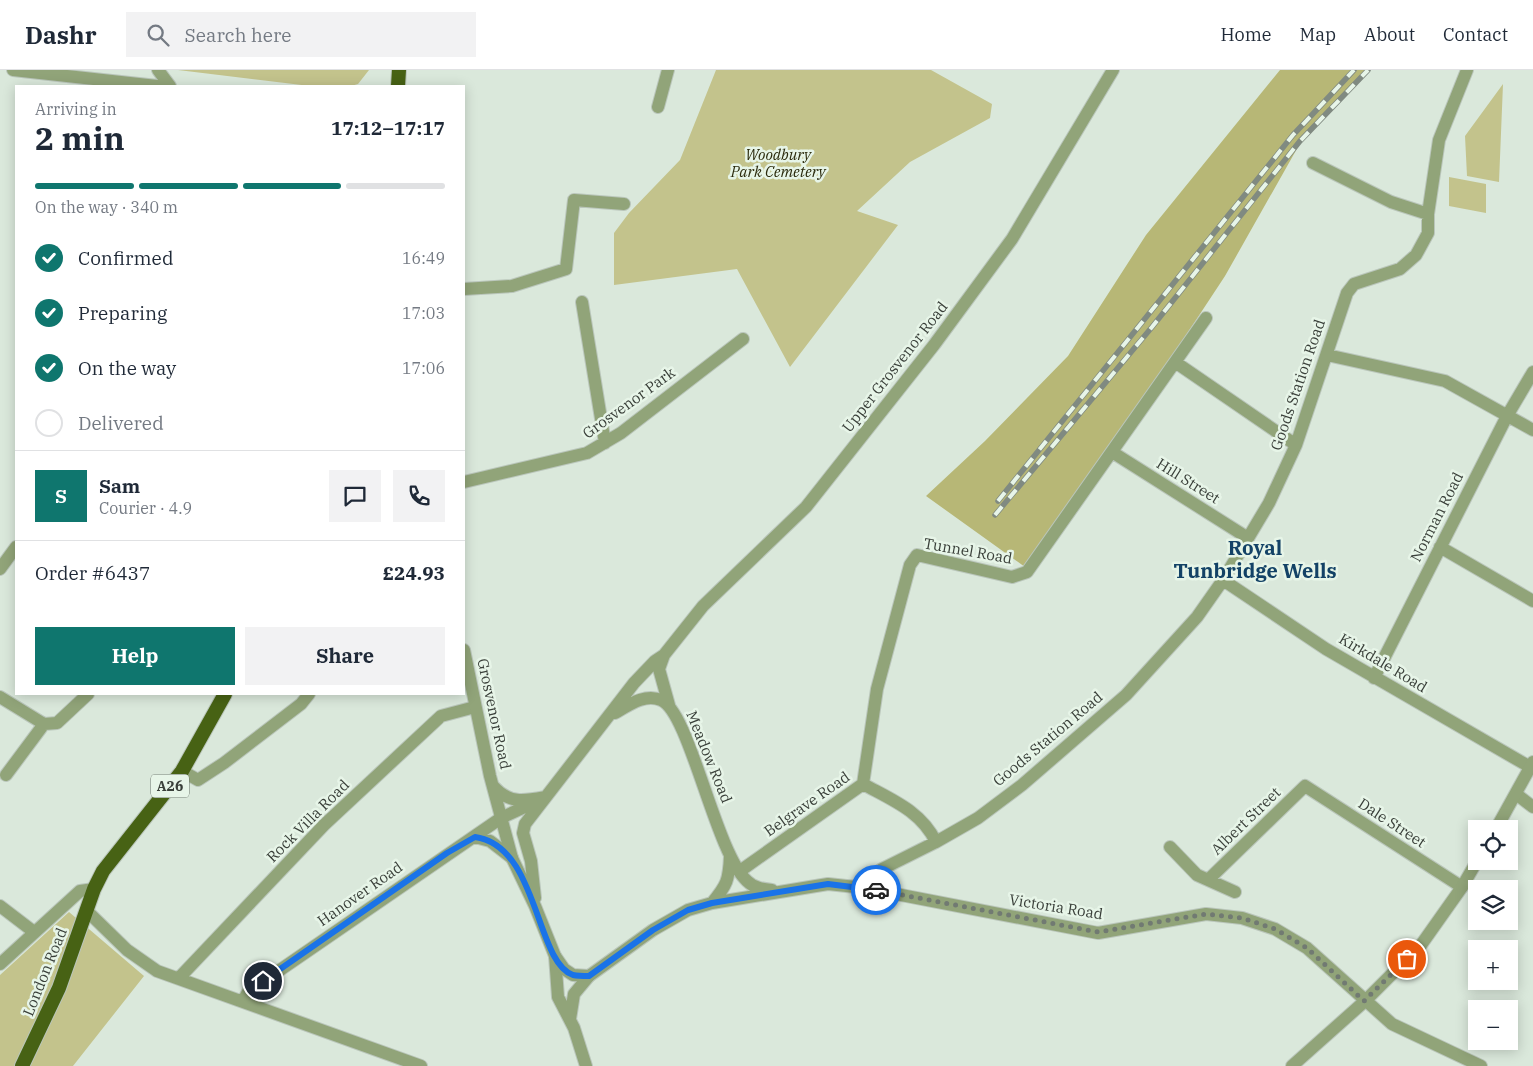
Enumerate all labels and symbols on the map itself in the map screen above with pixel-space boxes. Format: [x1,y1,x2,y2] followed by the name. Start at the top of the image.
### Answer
[730,145,827,181] park label: Woodbury Park Cemetery
[838,298,952,436] street label: Upper Grosvenor Road
[1266,317,1329,453] street label: Goods Station Road
[579,362,679,443] street label: Grosvenor Park
[1153,454,1223,507] street label: Hill Street
[1406,469,1467,565] street label: Norman Road
[922,533,1014,568] street label: Tunnel Road
[1173,534,1337,584] district label: Royal Tunbridge Wells
[1336,629,1431,696] street label: Kirkdale Road
[473,657,516,771] street label: Grosvenor Road
[989,687,1106,790] street label: Goods Station Road
[682,708,737,806] street label: Meadow Road
[760,767,853,840] street label: Belgrave Road
[151,774,189,798] road number: A26
[262,775,353,866] street label: Rock Villa Road
[1207,783,1284,859] street label: Albert Street
[1355,794,1430,851] street label: Dale Street
[313,857,406,930] street label: Hanover Road
[851,865,901,915] courier
[1008,890,1104,923] street label: Victoria Road
[18,925,71,1019] street label: London Road
[1386,938,1428,980] pin
[242,960,284,1002] pin

